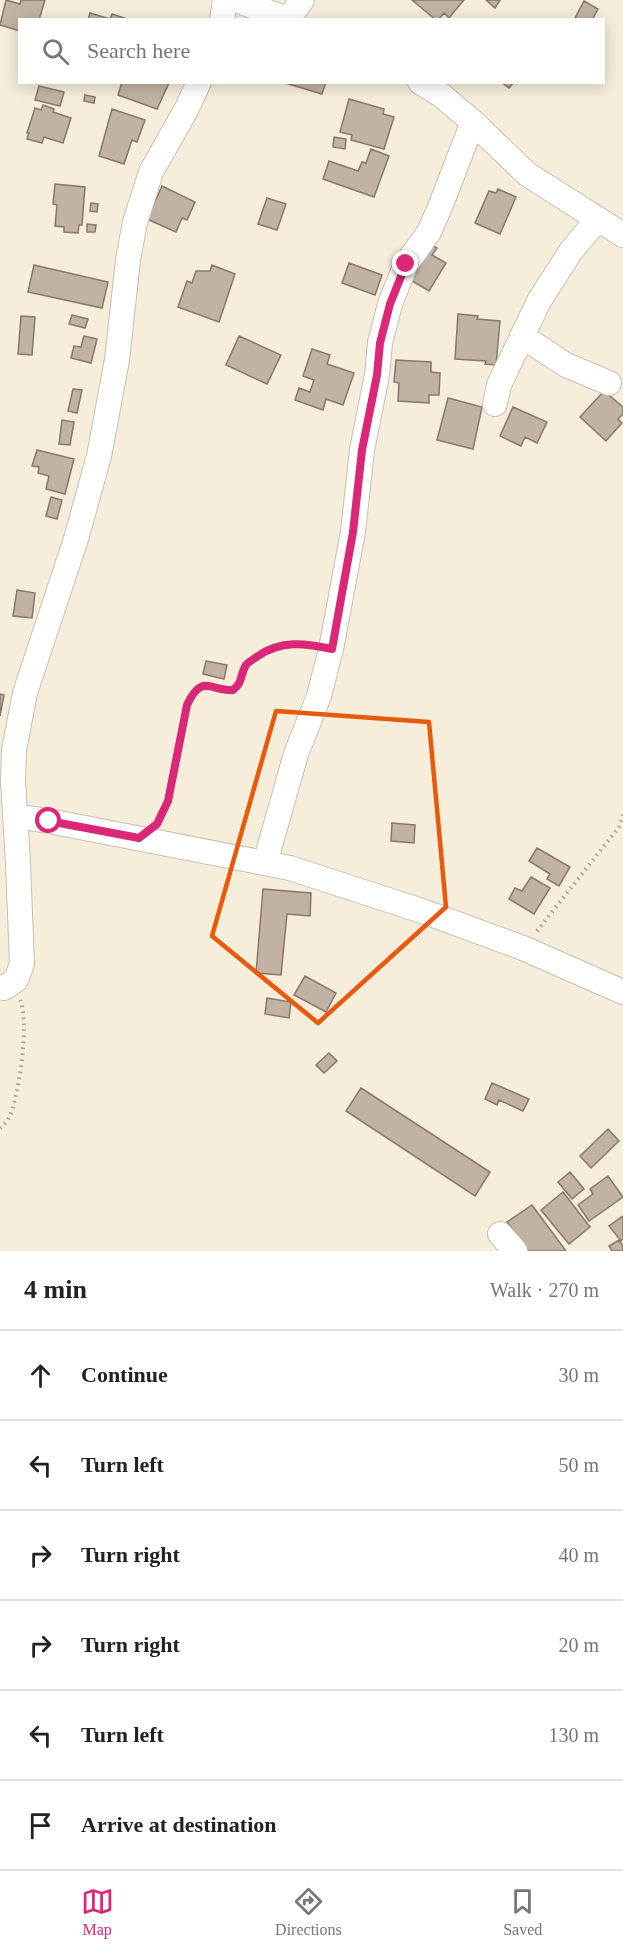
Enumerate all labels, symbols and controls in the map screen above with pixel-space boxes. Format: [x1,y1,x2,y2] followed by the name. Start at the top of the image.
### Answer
[18,18,605,84] search box
[39,35,72,68] icon: search
[87,38,190,63] text: Search here
[392,250,418,276] route end
[35,807,61,833] route start
[24,1275,87,1304] text: 4 min
[490,1279,599,1301] text: Walk · 270 m
[24,1359,57,1392] icon: ahead
[81,1362,168,1387] text: Continue
[558,1364,599,1386] text: 30 m
[24,1449,57,1482] icon: left
[81,1452,164,1477] text: Turn left
[558,1454,599,1476] text: 50 m
[24,1539,57,1572] icon: right
[81,1542,180,1567] text: Turn right
[558,1544,599,1566] text: 40 m
[24,1629,57,1662] icon: right
[81,1632,180,1657] text: Turn right
[558,1634,599,1656] text: 20 m
[24,1719,57,1752] icon: left
[81,1722,164,1747] text: Turn left
[548,1724,599,1746] text: 130 m
[24,1809,57,1842] icon: arrive
[81,1812,277,1837] text: Arrive at destination
[81,1885,114,1939] tab: Map
[275,1885,342,1939] tab: Directions
[503,1885,542,1939] tab: Saved

